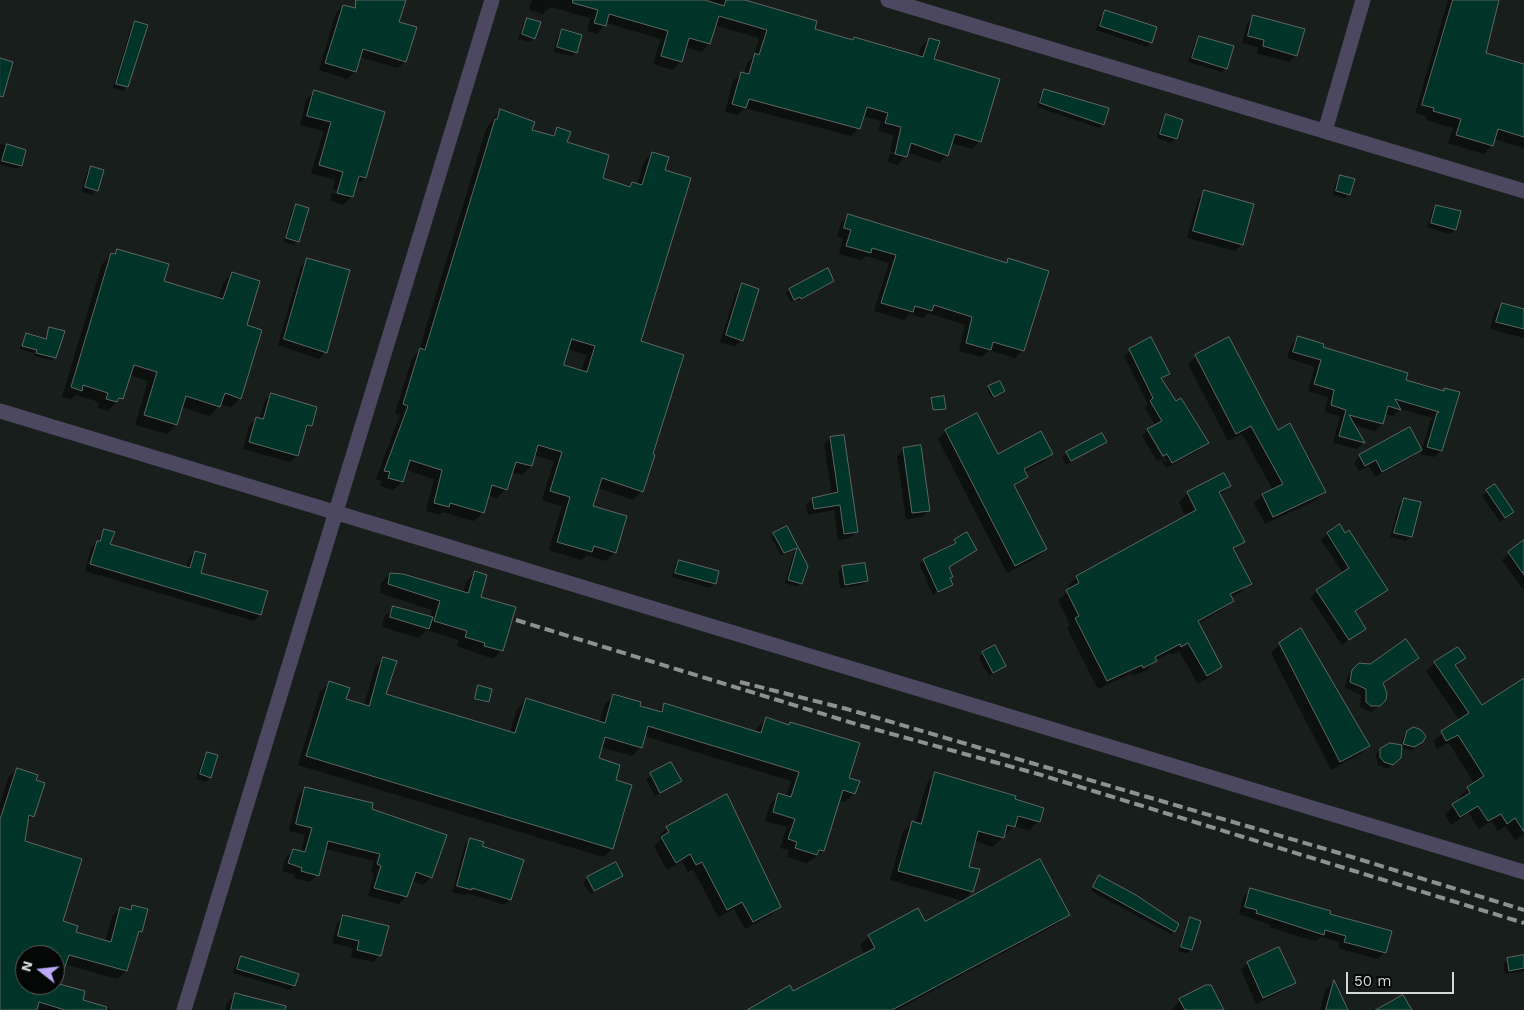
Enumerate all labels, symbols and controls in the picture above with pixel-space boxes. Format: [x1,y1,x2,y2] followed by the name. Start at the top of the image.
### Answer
[15,945,65,995] north arrow
[17,959,36,973] text: N
[1349,962,1456,994] scale bar
[1354,972,1391,990] text: 50 m

